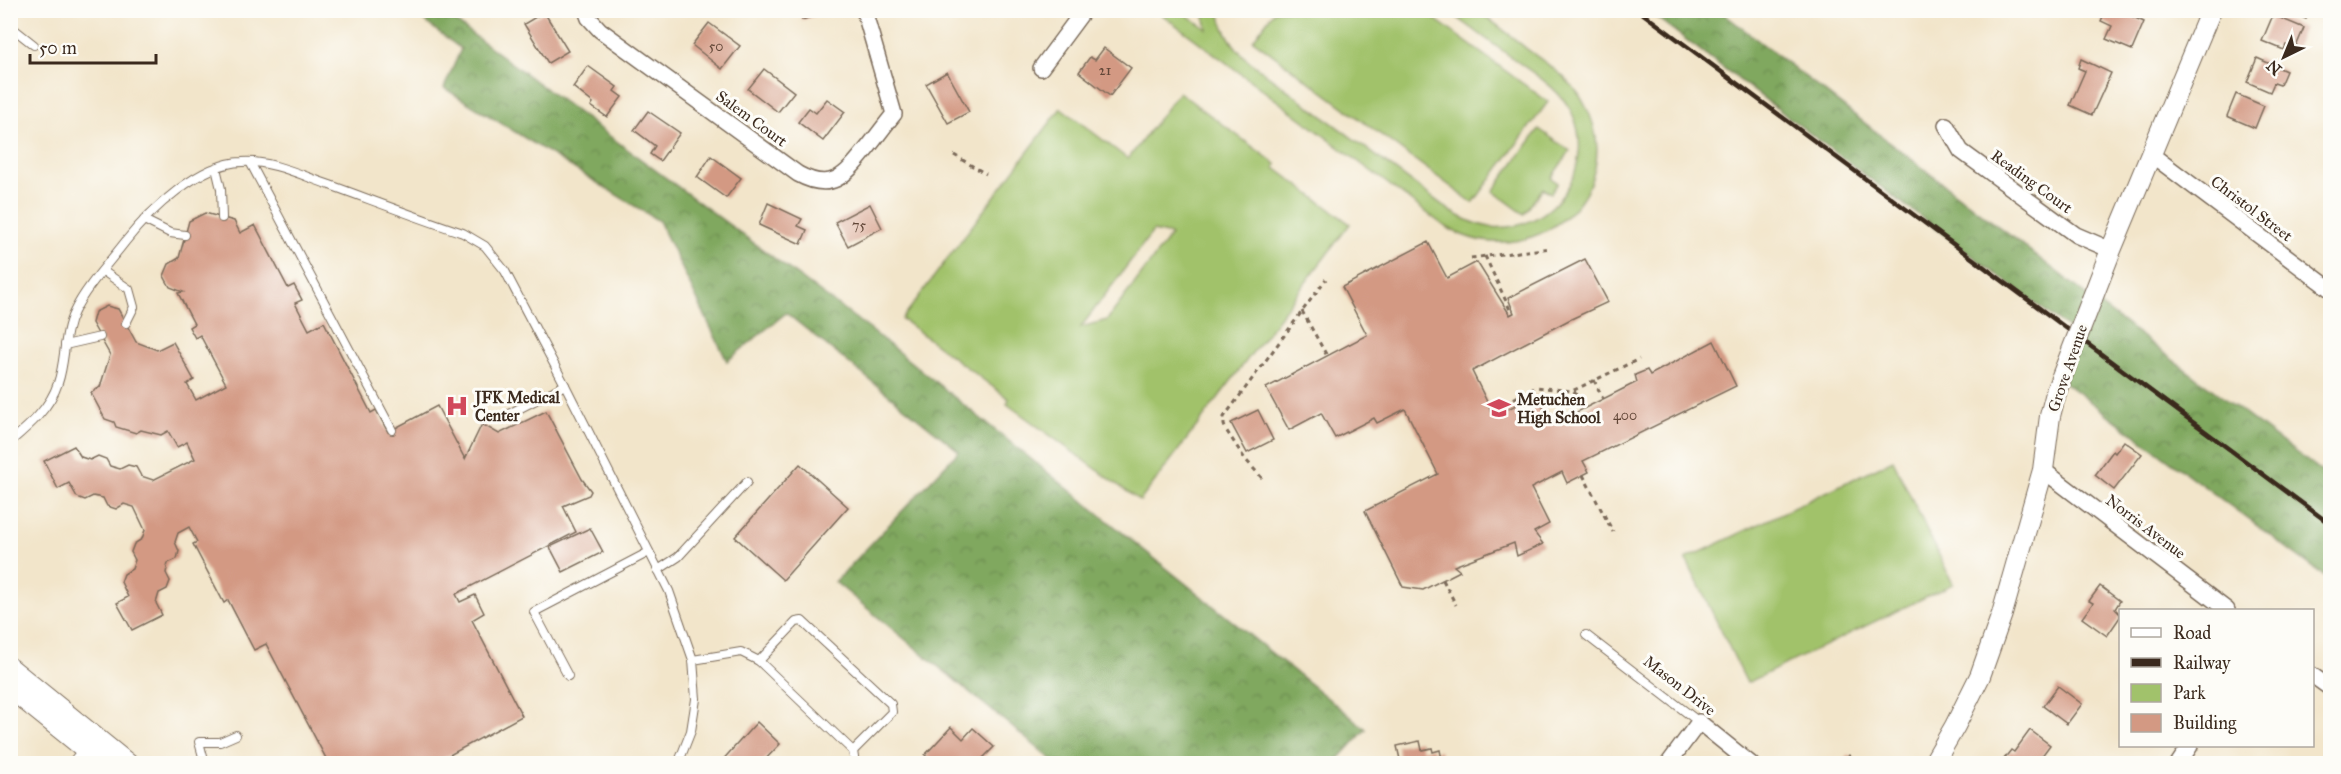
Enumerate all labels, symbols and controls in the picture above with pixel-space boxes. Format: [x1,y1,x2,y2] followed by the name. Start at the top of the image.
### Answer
[30,27,156,65] scale bar
[2254,27,2314,87] north arrow
[39,37,77,59] text: 50 m
[709,38,723,55] house number: 50
[2262,56,2286,79] text: N
[1099,62,1112,79] house number: 21
[713,86,791,151] street label: Salem Court
[1987,146,2076,218] street label: Reading Court
[2207,172,2297,245] street label: Christol Street
[852,217,866,234] house number: 75
[2044,322,2091,414] street label: Grove Avenue
[473,388,561,425] place label: JFK Medical Center
[1517,390,1601,428] place label: Metuchen High School
[444,393,470,419] hospital icon: JFK Medical Center
[1486,395,1512,421] school or university icon: Metuchen High School
[1613,407,1637,424] house number: 400
[2102,490,2190,563] street label: Norris Avenue
[2119,609,2314,747] legend
[2173,622,2211,644] text: Road
[1640,651,1720,720] street label: Mason Drive
[2173,652,2231,674] text: Railway
[2173,682,2206,704] text: Park
[2173,712,2237,735] text: Building

